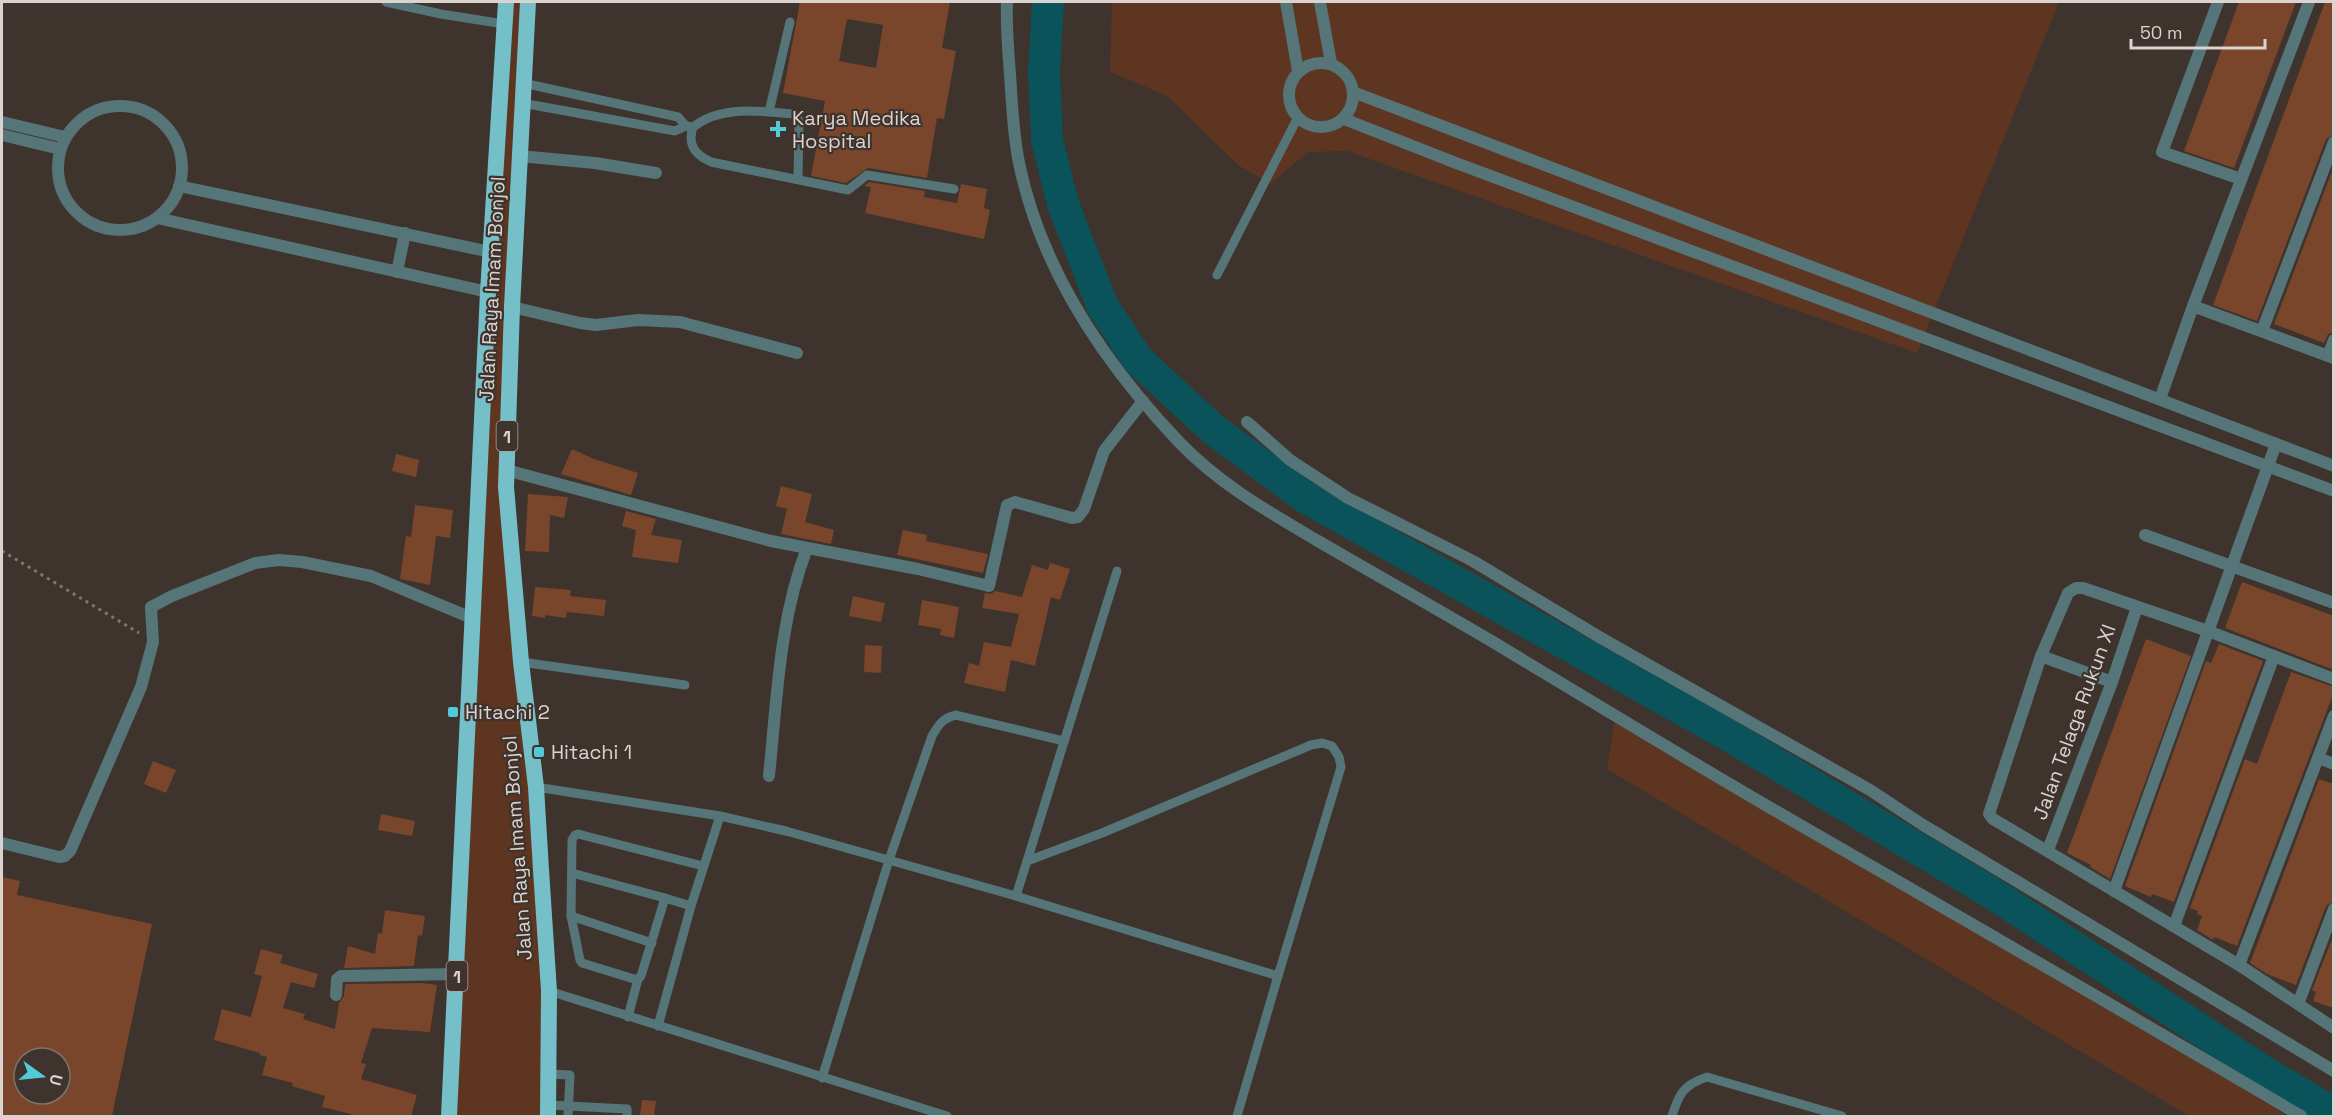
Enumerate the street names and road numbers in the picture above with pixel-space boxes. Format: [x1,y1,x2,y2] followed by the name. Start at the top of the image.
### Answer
[473,176,511,402] street label: Jalan Raya Imam Bonjol
[496,421,518,451] road number: 1
[2027,621,2121,823] street label: Jalan Telaga Rukun XI
[496,735,538,961] street label: Jalan Raya Imam Bonjol
[446,961,468,991] road number: 1

